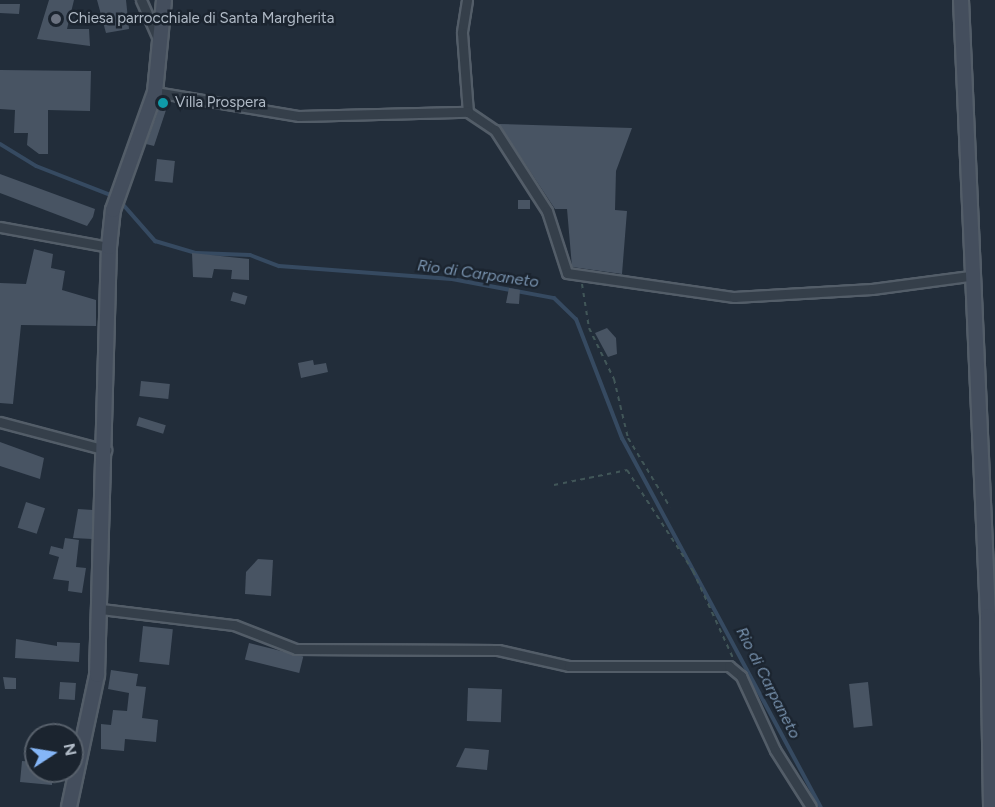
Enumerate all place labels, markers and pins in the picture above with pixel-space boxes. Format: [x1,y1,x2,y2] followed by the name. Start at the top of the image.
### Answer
[68,10,334,28] place label: Chiesa parrocchiale di Santa Margherita
[49,12,63,26] marker: Chiesa parrocchiale di Santa Margherita
[175,94,266,112] place label: Villa Prospera
[156,96,170,110] marker: Villa Prospera

